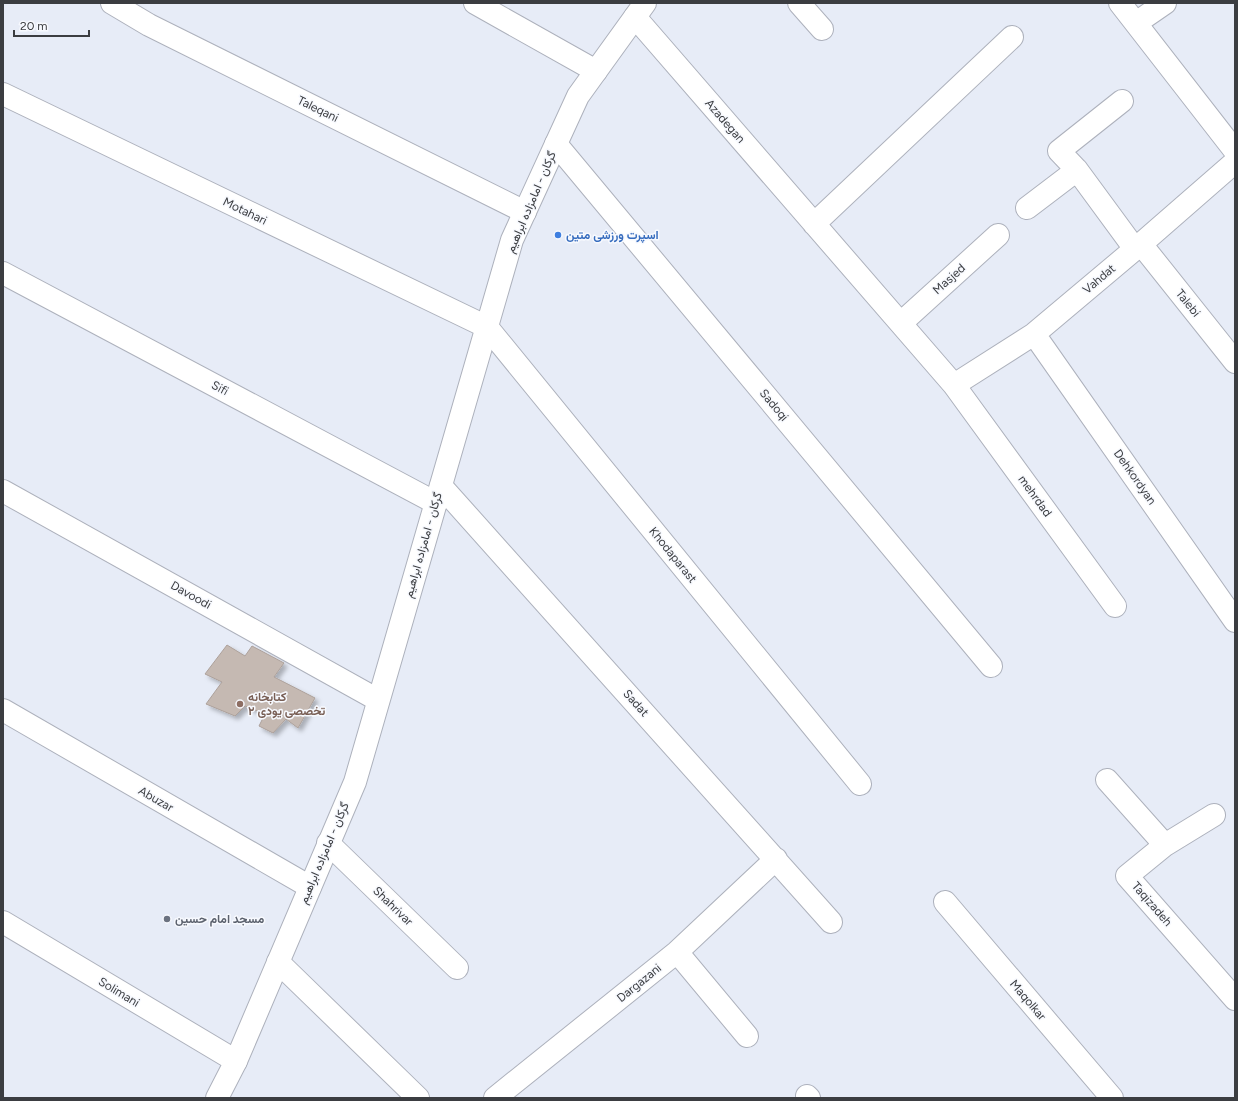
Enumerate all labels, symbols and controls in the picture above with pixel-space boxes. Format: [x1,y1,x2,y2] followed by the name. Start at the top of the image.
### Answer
[14,12,89,38] scale bar
[20,19,48,33] text: 20 m
[295,93,341,125] street label: Taleqani
[702,96,748,146] street label: Azadegan
[503,149,560,255] street label: گرکان - امامزاده ابراهیم
[221,194,269,228] street label: Motahari
[566,228,659,243] place label: اسپرت ورزشی متین
[553,230,563,240] marker: اسپرت ورزشی متین
[930,261,968,297] street label: Masjed
[1080,261,1119,297] street label: Vahdat
[1173,287,1203,319] street label: Talebi
[209,378,231,398] street label: Sifi
[757,386,791,424] street label: Sadoqi
[1111,447,1159,508] street label: Dehkordyan
[1015,473,1055,519] street label: mehrdad
[401,491,446,600] street label: گرکان - امامزاده ابراهیم
[646,524,700,586] street label: Khodaparast
[168,578,214,612] street label: Davoodi
[620,687,652,720] street label: Sadat
[248,690,326,719] place label: کتابخانه تخصصی یودی ۲
[235,699,245,709] marker: کتابخانه تخصصی یودی ۲
[136,783,176,815] street label: Abuzar
[296,800,353,906] street label: گرکان - امامزاده ابراهیم
[1129,879,1175,929] street label: Taqizadeh
[370,884,416,928] street label: Shahrivar
[175,912,265,927] place label: مسجد امام حسین
[162,914,172,924] marker: مسجد امام حسین
[614,961,664,1005] street label: Dargazani
[96,974,142,1010] street label: Solimani
[1007,977,1049,1023] street label: Maqolkar

